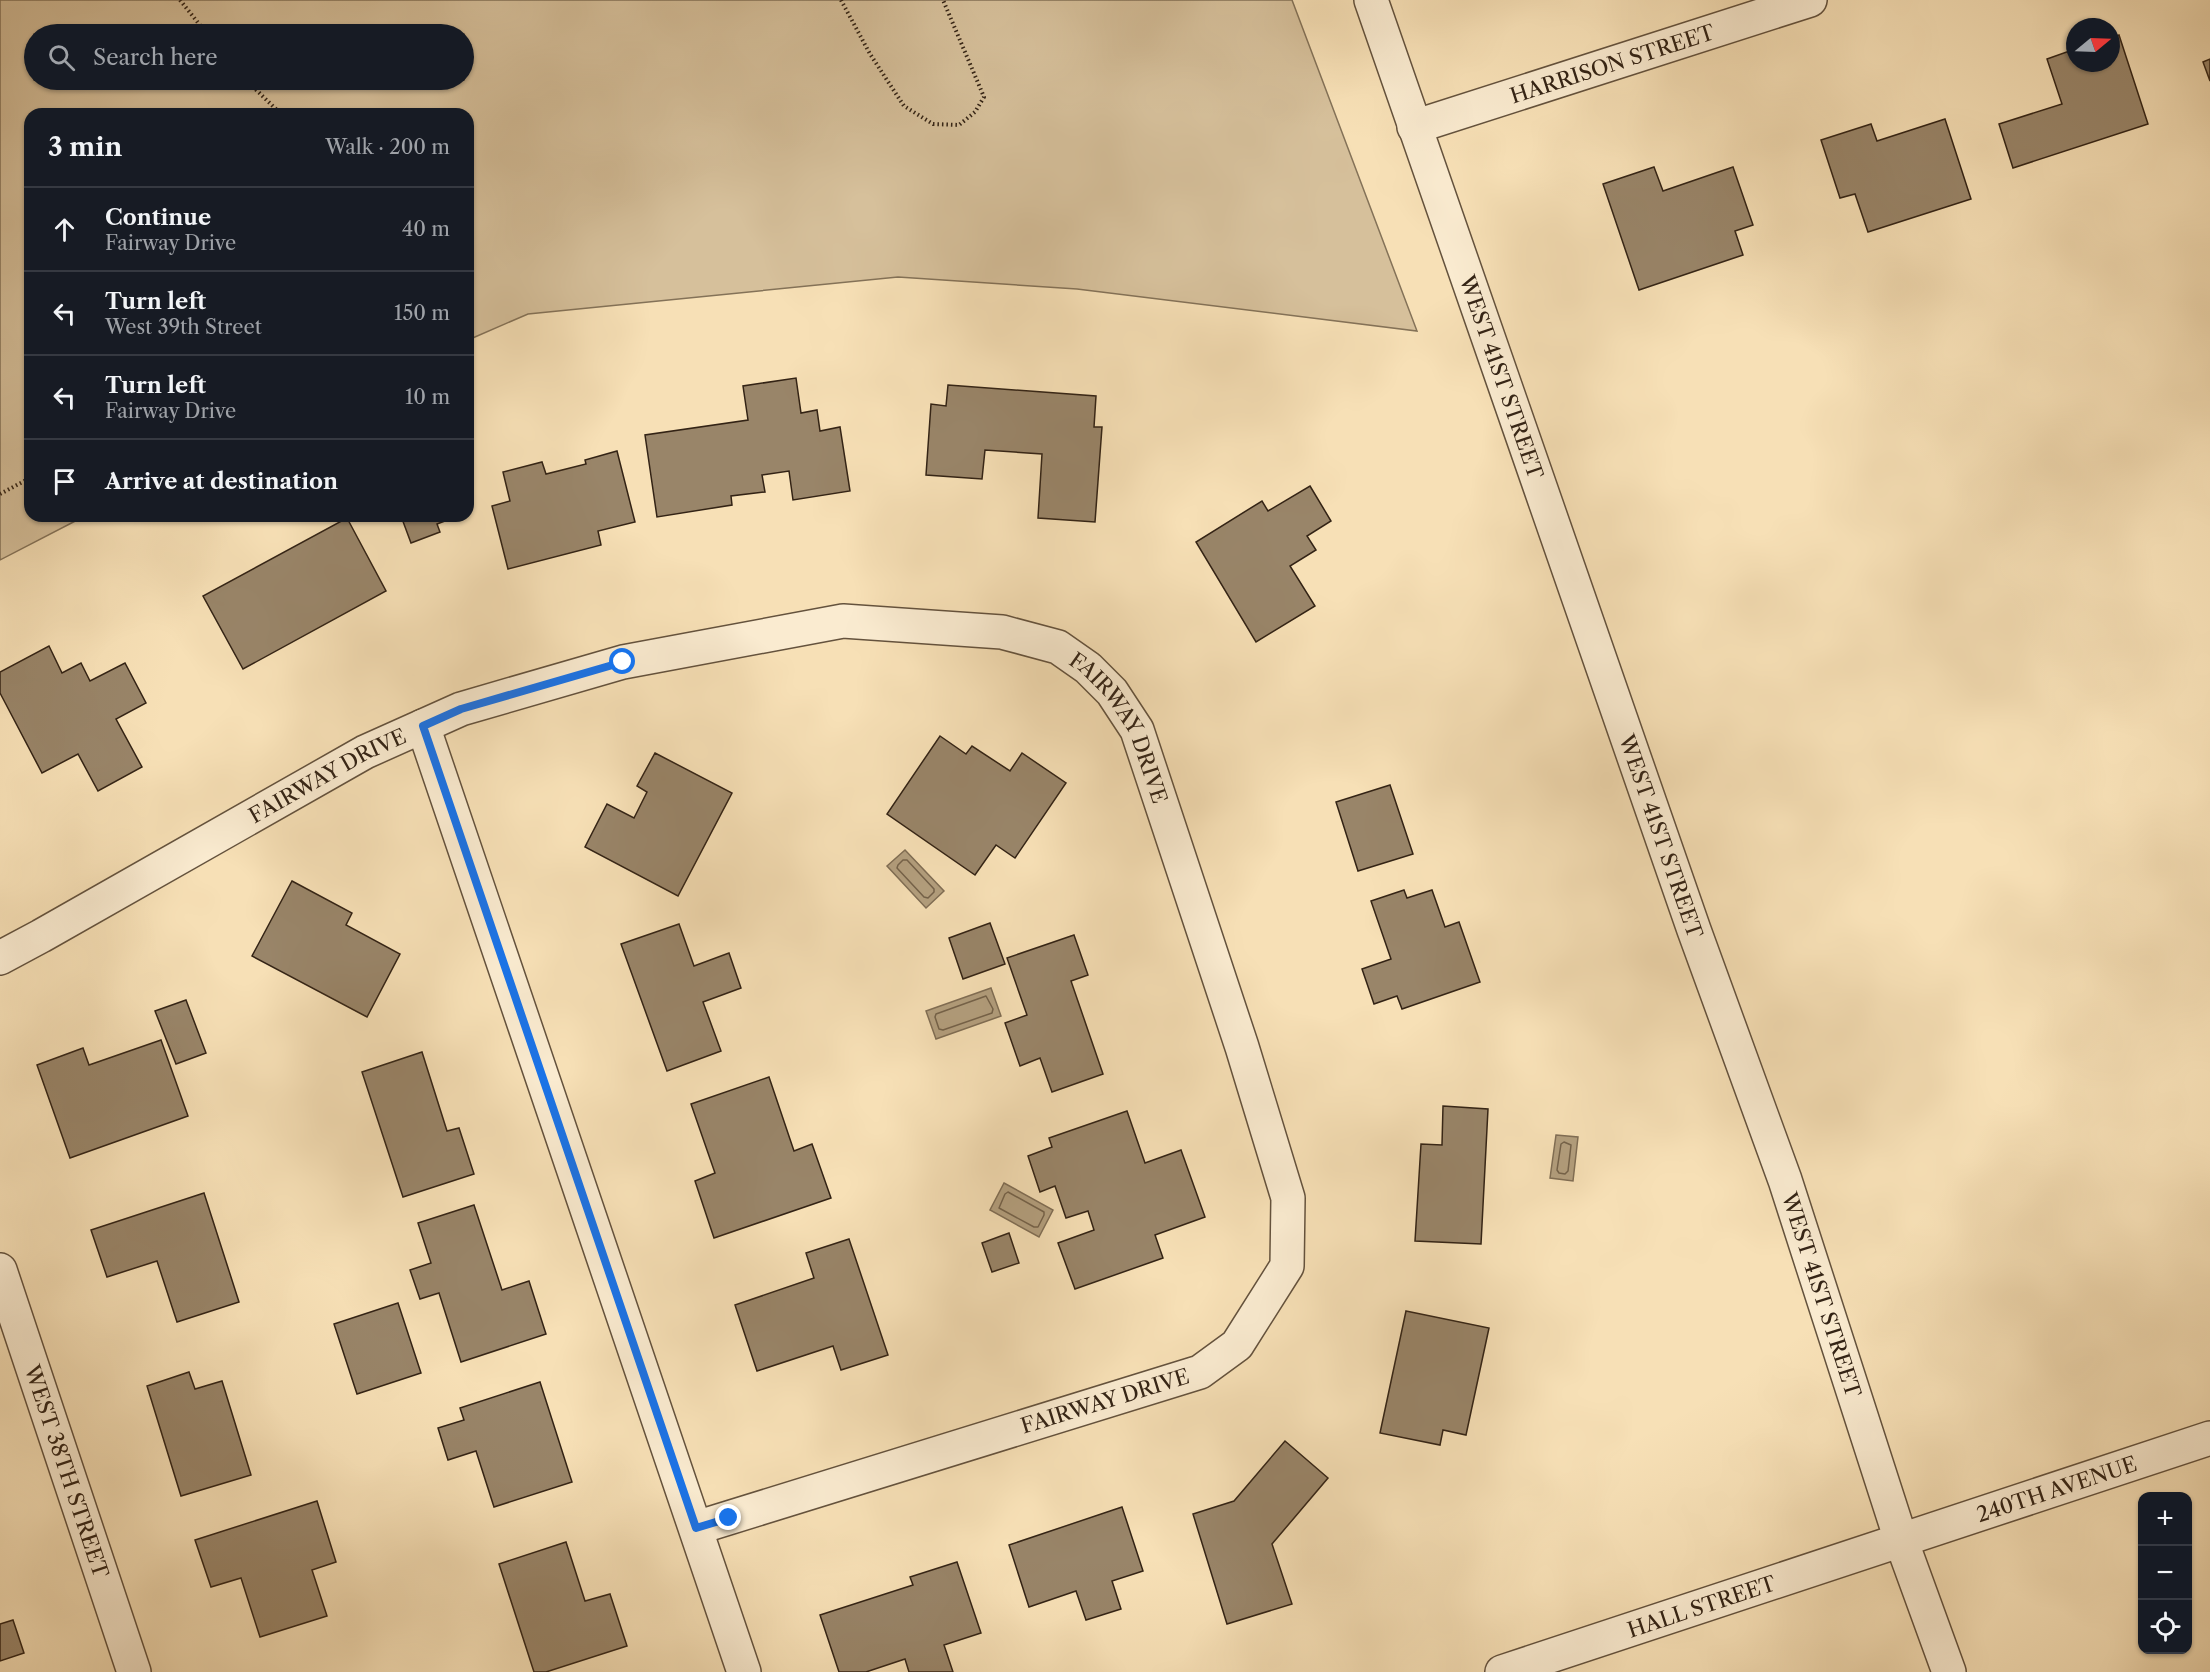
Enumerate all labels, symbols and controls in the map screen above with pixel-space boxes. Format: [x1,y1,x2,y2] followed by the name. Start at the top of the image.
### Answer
[2066,18,2120,72] north arrow
[1507,19,1718,108] street label: HARRISON STREET
[24,24,474,90] search box
[45,41,78,74] icon: search
[93,44,218,71] text: Search here
[48,131,122,163] text: 3 min
[325,135,450,159] text: Walk · 200 m
[105,204,211,231] text: Continue
[48,213,81,246] icon: ahead
[402,217,450,241] text: 40 m
[105,231,236,255] text: Fairway Drive
[1455,271,1549,482] street label: WEST 41ST STREET
[105,288,206,315] text: Turn left
[48,297,81,330] icon: left
[394,301,450,325] text: 150 m
[105,315,262,339] text: West 39th Street
[105,372,206,399] text: Turn left
[48,381,81,414] icon: left
[405,385,450,409] text: 10 m
[105,399,236,423] text: Fairway Drive
[48,465,81,498] icon: arrive
[105,468,338,495] text: Arrive at destination
[1065,647,1173,806] street label: FAIRWAY DRIVE
[609,648,635,674] route start
[244,723,410,828] street label: FAIRWAY DRIVE
[1614,730,1708,941] street label: WEST 41ST STREET
[1777,1188,1867,1400] street label: WEST 41ST STREET
[20,1361,114,1581] street label: WEST 38TH STREET
[1018,1363,1192,1439] street label: FAIRWAY DRIVE
[1973,1451,2140,1527] street label: 240TH AVENUE
[2138,1492,2192,1654] map controls
[2138,1492,2192,1546] button: +
[715,1504,741,1530] route end
[2138,1546,2192,1600] button: −
[1624,1570,1779,1642] street label: HALL STREET
[2138,1600,2192,1654] button: locate

